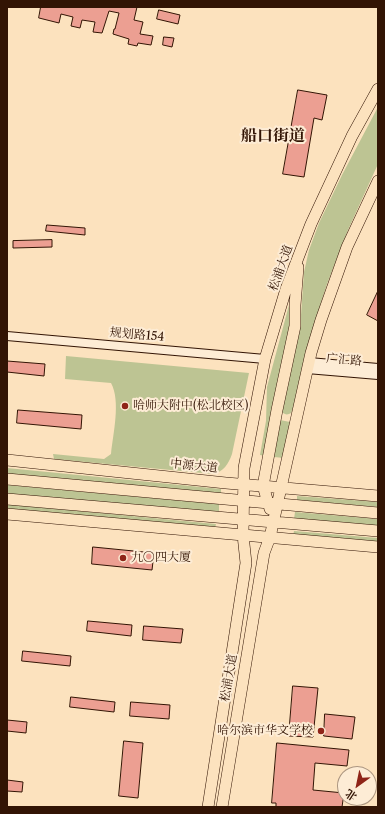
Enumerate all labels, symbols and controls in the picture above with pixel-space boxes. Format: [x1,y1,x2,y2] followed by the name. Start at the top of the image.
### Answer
[241,126,305,146] district label: 船口街道
[266,243,296,293] street label: 松浦大道
[109,325,165,345] street label: 规划路154
[325,351,363,369] street label: 广汇路
[133,399,248,413] place label: 哈师大附中(松北校区)
[120,401,130,411] marker: 哈师大附中(松北校区)
[169,456,219,476] street label: 中源大道
[131,551,191,565] place label: 九〇四大厦
[118,553,128,563] marker: 九〇四大厦
[218,653,240,703] street label: 松浦大道
[217,724,313,738] place label: 哈尔滨市华文学校
[316,726,326,736] marker: 哈尔滨市华文学校
[337,766,377,806] north arrow
[343,786,359,804] text: 北

